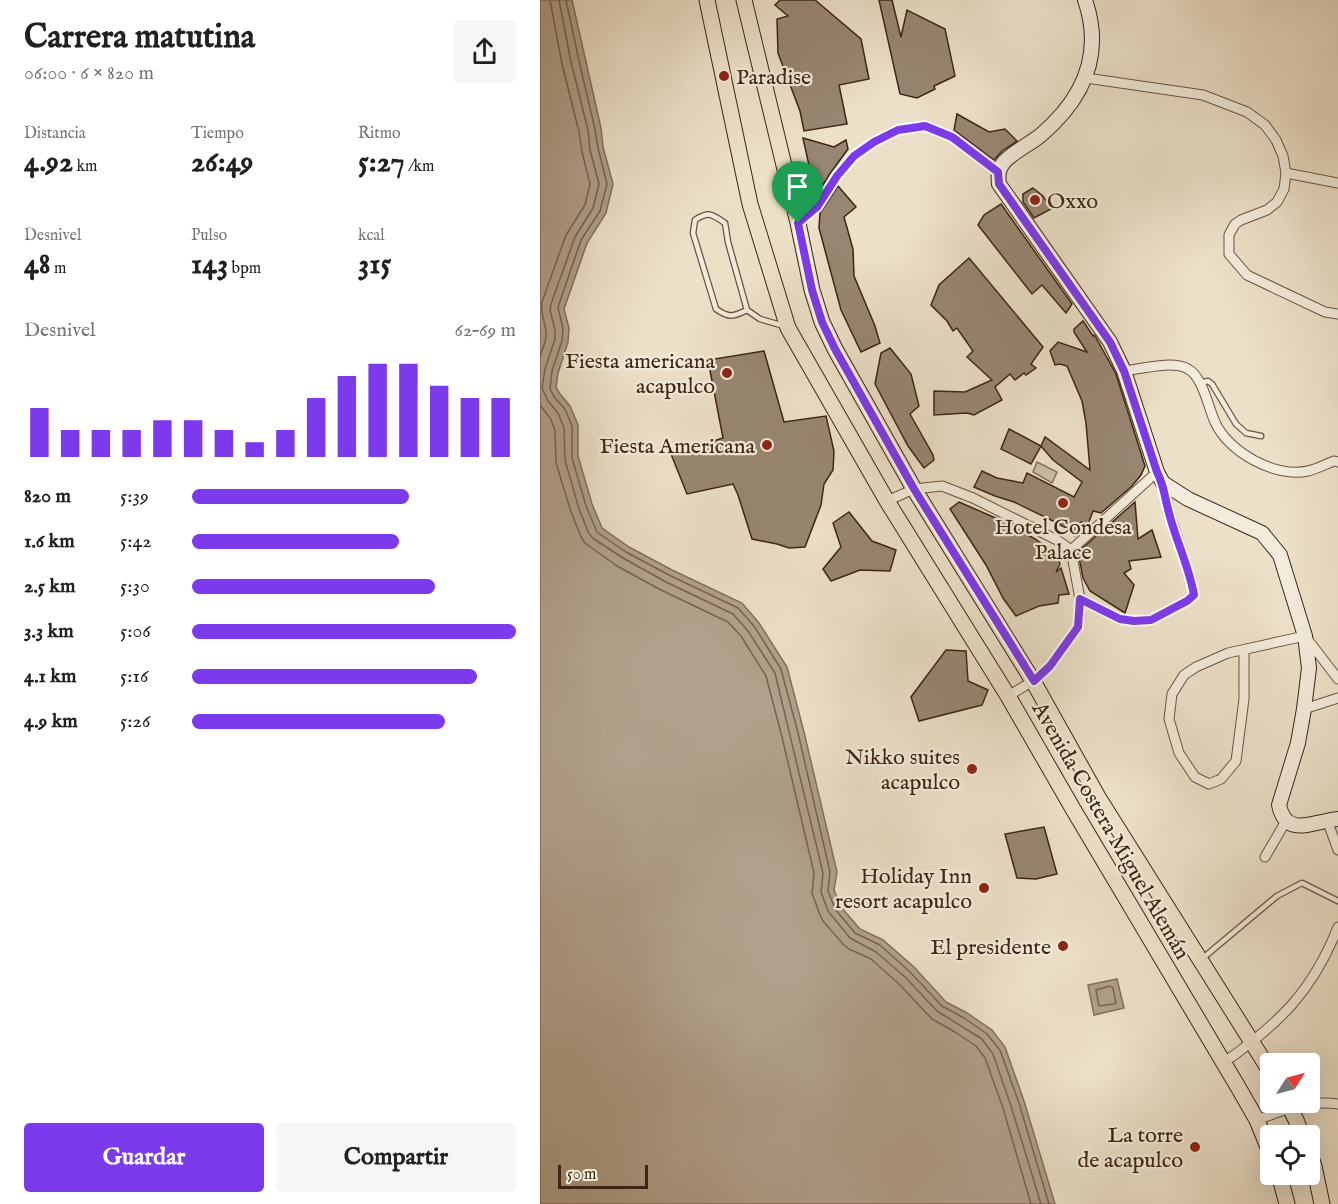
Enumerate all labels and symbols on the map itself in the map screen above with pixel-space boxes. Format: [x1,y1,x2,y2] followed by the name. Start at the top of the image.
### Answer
[736,64,811,92] place label: Paradise
[717,69,731,83] marker: Paradise
[772,161,823,223] pin
[1047,188,1098,216] place label: Oxxo
[1028,193,1042,207] marker: Oxxo
[565,348,715,401] place label: Fiesta americana acapulco
[720,366,734,380] marker: Fiesta americana acapulco
[600,433,755,461] place label: Fiesta Americana
[760,438,774,452] marker: Fiesta Americana
[1056,496,1070,510] marker: Hotel Condesa Palace
[994,514,1132,567] place label: Hotel Condesa Palace
[1024,696,1196,965] street label: Avenida Costera Miguel Alemán
[845,744,960,797] place label: Nikko suites acapulco
[965,762,979,776] marker: Nikko suites acapulco
[835,863,972,916] place label: Holiday Inn resort acapulco
[977,881,991,895] marker: Holiday Inn resort acapulco
[930,934,1051,962] place label: El presidente
[1056,939,1070,953] marker: El presidente
[1260,1053,1320,1113] north arrow
[1077,1122,1183,1175] place label: La torre de acapulco
[1188,1140,1202,1154] marker: La torre de acapulco
[558,1162,648,1190] scale bar

